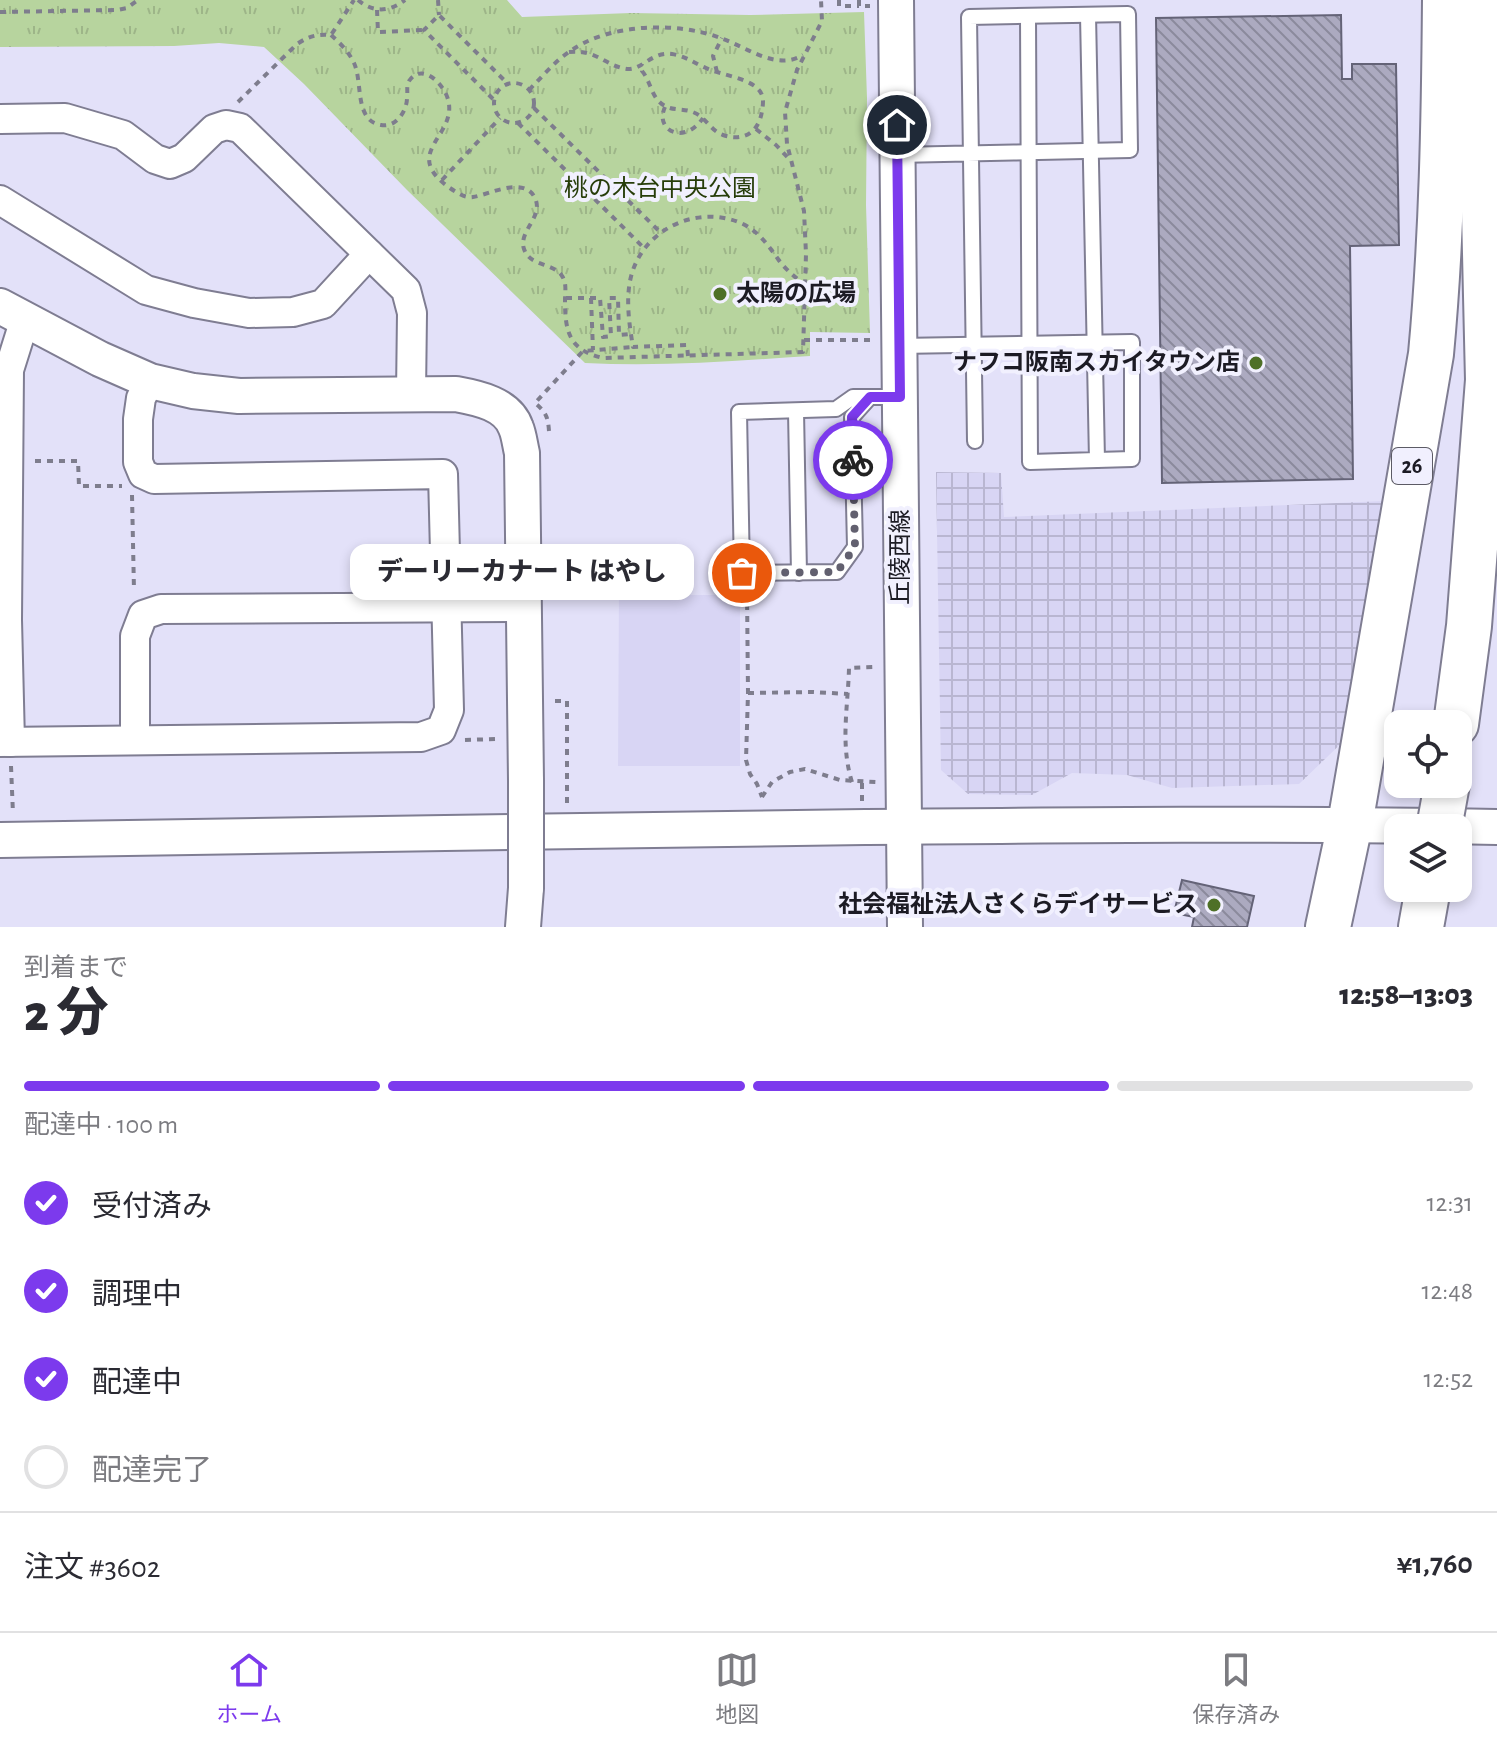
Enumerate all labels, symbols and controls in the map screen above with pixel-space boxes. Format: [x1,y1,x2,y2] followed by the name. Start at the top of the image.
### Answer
[863,91,931,159] pin
[875,103,919,147] icon: home
[564,175,756,201] park label: 桃の木台中央公園
[736,280,856,306] place label: 太陽の広場
[711,285,729,303] marker: 太陽の広場
[953,349,1240,375] place label: ナフコ阪南スカイタウン店
[1247,354,1265,372] marker: ナフコ阪南スカイタウン店
[813,420,893,500] courier
[831,438,875,482] icon: bike
[1392,448,1432,484] road number: 26
[887,509,913,605] street label: 丘陵西線
[708,539,776,607] pin
[350,545,694,601] callout: デーリーカナート はやし
[720,551,764,595] icon: bag
[377,559,667,585] text: デーリーカナート はやし
[1384,710,1472,902] map controls
[1384,710,1472,798] button: locate
[1384,814,1472,902] button: layers
[838,891,1198,917] place label: 社会福祉法人さくらデイサービス
[1205,896,1223,914] marker: 社会福祉法人さくらデイサービス
[24,955,128,981] text: 到着まで
[1339,980,1473,1010] text: 12:58–13:03
[24,988,108,1040] text: 2 分
[24,1112,178,1138] text: 配達中 · 100 m
[24,1181,68,1225] icon: check
[1427,1190,1473,1216] text: 12:31
[92,1192,212,1222] text: 受付済み
[24,1269,68,1313] icon: check
[1421,1278,1473,1304] text: 12:48
[92,1280,182,1310] text: 調理中
[24,1357,68,1401] icon: check
[1424,1366,1473,1392] text: 12:52
[92,1368,182,1398] text: 配達中
[92,1456,212,1486] text: 配達完了
[1396,1549,1473,1579] text: ¥1,760
[24,1553,160,1583] text: 注文 #3602
[217,1648,282,1728] tab: ホーム
[715,1648,759,1728] tab: 地図
[1192,1648,1280,1728] tab: 保存済み

